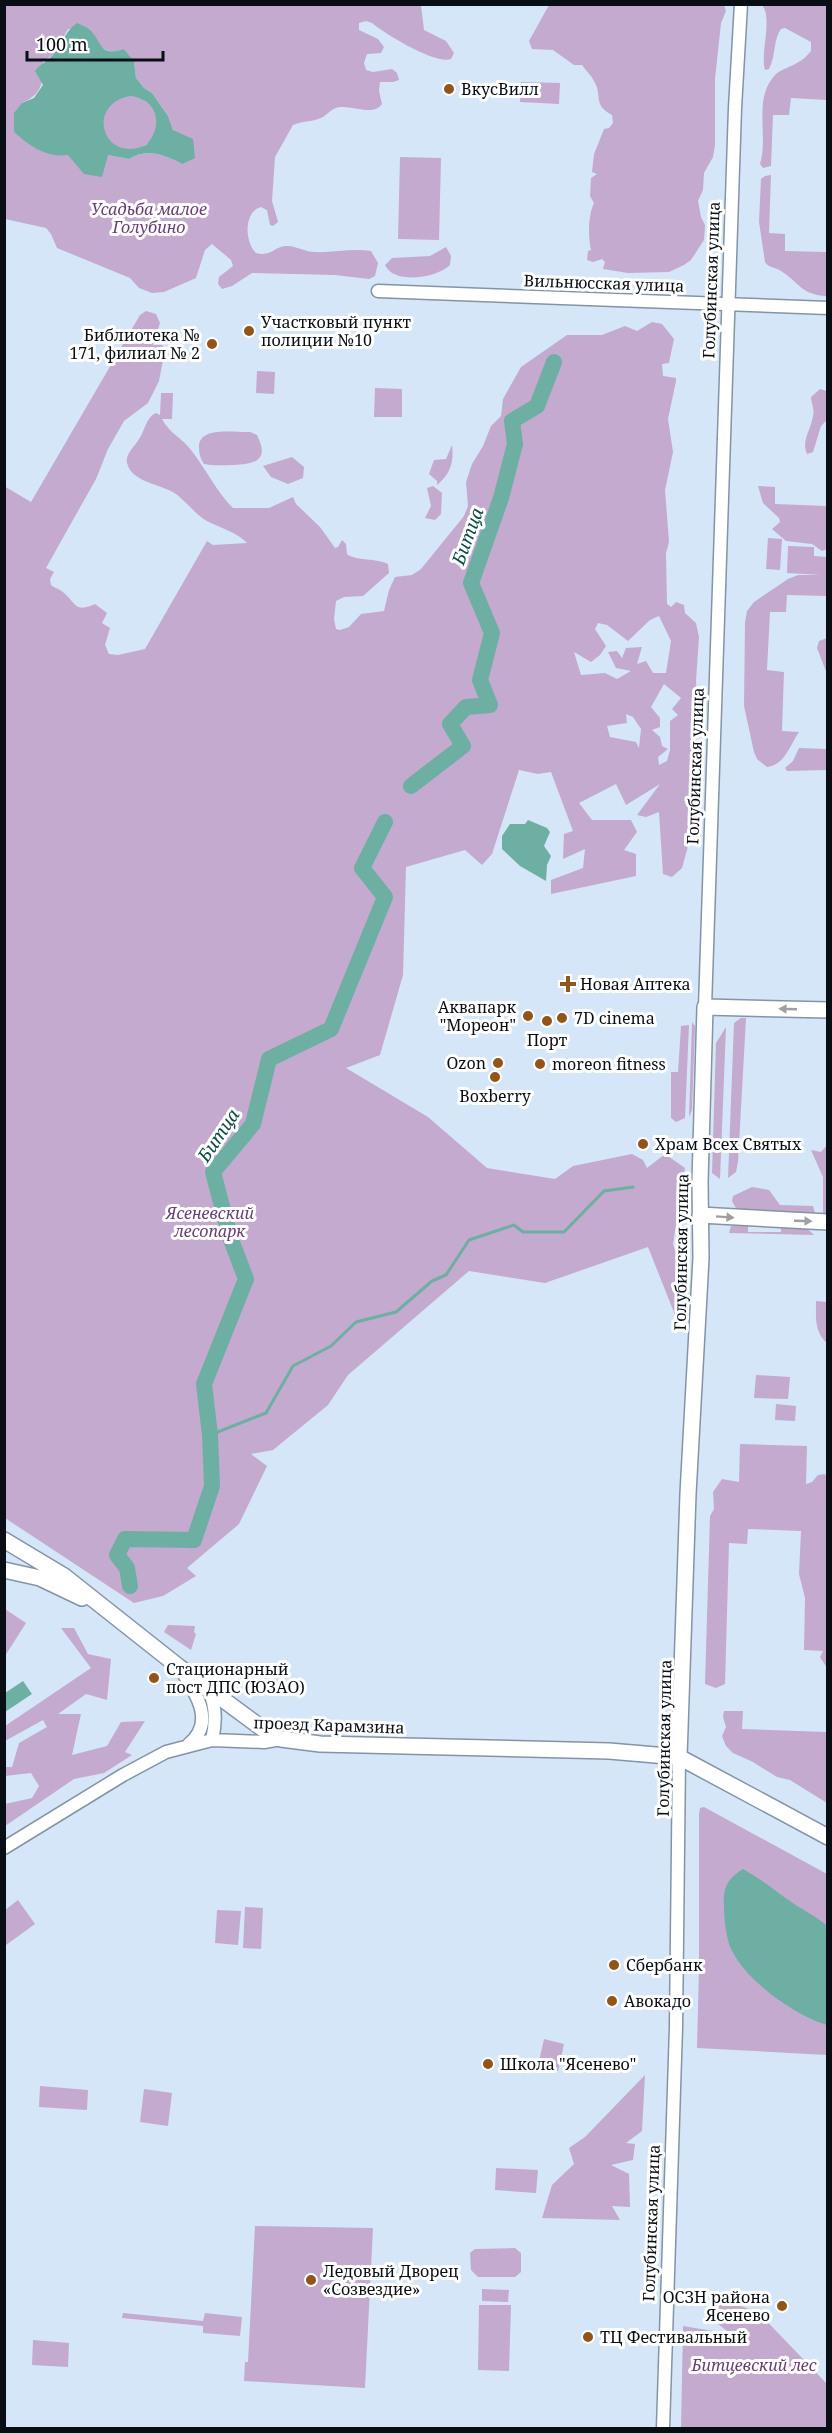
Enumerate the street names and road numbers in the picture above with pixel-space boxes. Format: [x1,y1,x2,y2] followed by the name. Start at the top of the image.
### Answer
[697,201,725,359] street label: Голубинская улица
[523,269,685,297] street label: Вильнюсская улица
[681,687,709,845] street label: Голубинская улица
[669,1173,693,1331] street label: Голубинская улица
[652,1659,676,1817] street label: Голубинская улица
[253,1711,405,1739] street label: проезд Карамзина
[637,2144,665,2302] street label: Голубинская улица

